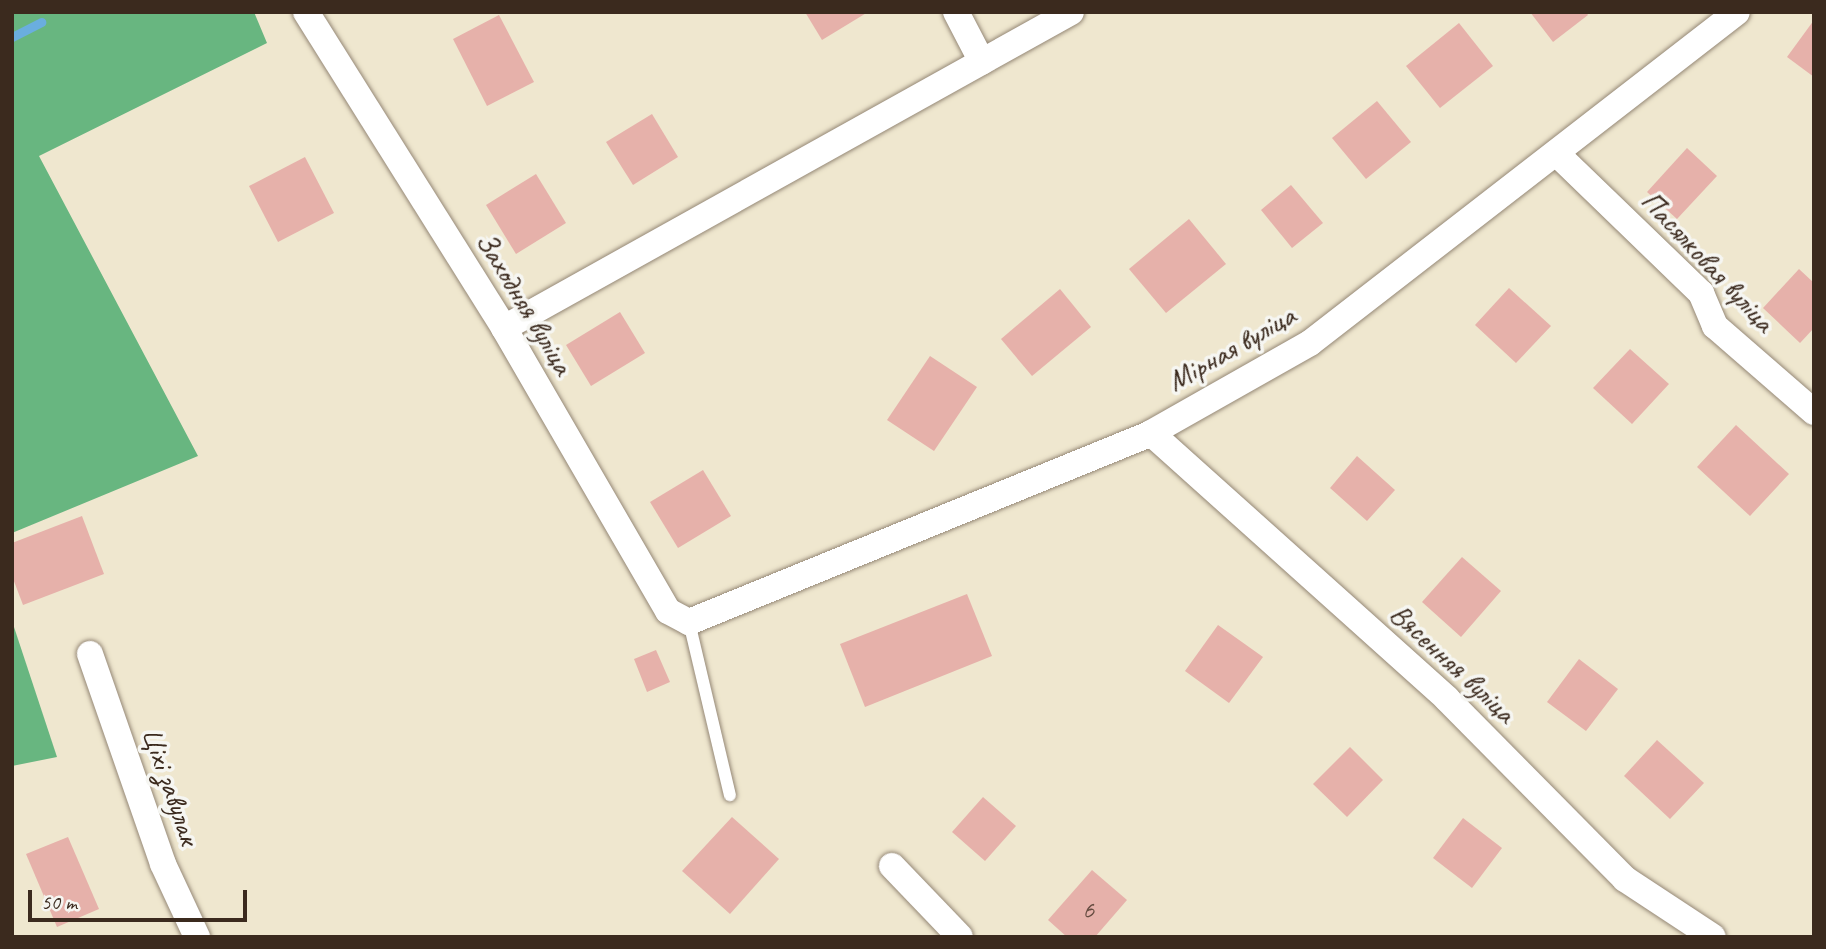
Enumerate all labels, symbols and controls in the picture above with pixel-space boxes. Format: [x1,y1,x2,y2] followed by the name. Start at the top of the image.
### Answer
[1634,183,1782,339] street label: Пасялковая вуліца
[468,225,582,381] street label: Заходняя вуліца
[1162,297,1300,399] street label: Мірная вуліца
[1383,596,1523,730] street label: Вясенняя вуліца
[134,723,208,849] street label: Ціхі завулак
[32,876,250,920] scale bar
[41,889,77,915] text: 50 m
[1082,894,1094,926] house number: 6

